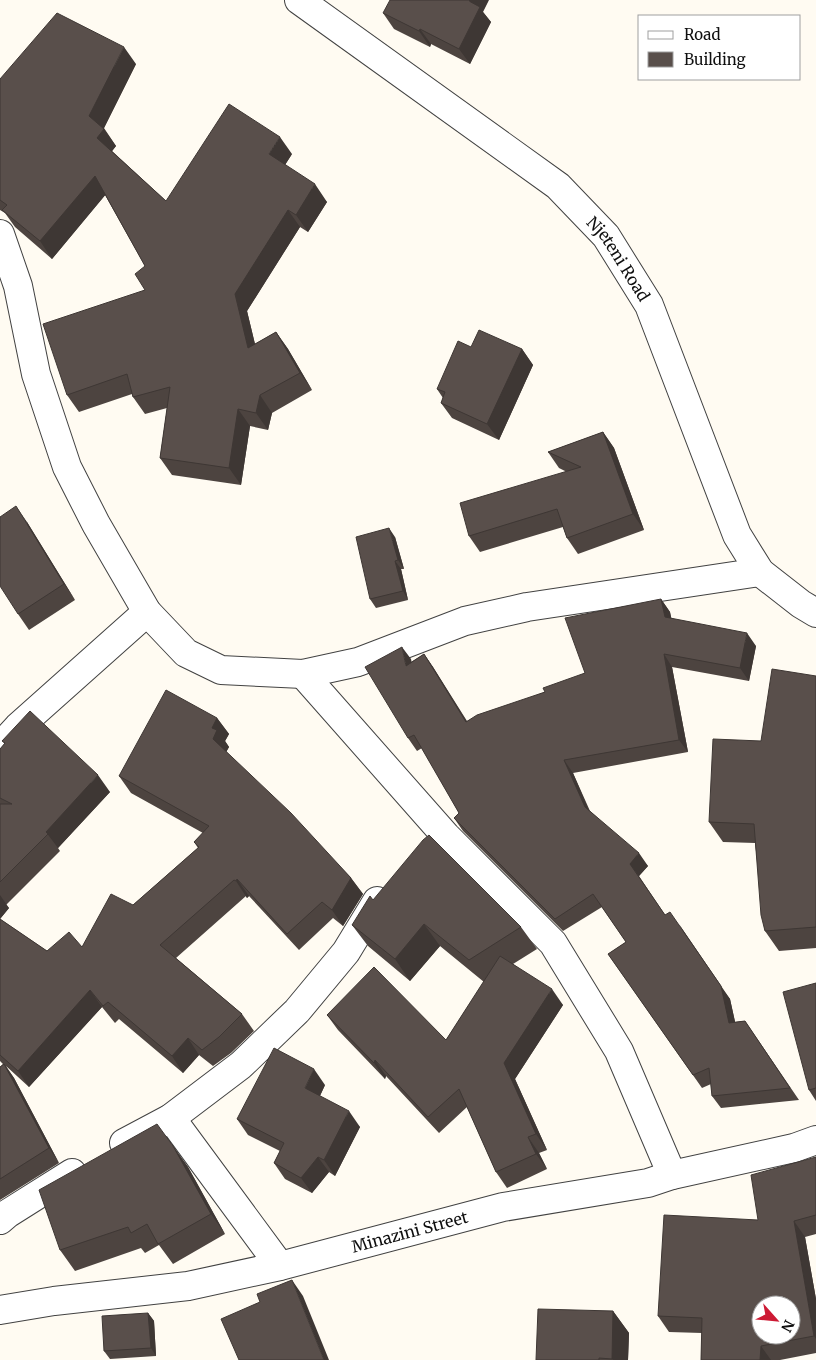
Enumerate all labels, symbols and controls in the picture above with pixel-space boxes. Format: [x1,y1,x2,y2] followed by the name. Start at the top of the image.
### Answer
[638,15,801,80] legend
[684,25,720,44] text: Road
[684,50,746,69] text: Building
[583,212,654,305] street label: Njeteni Road
[349,1207,471,1257] street label: Minazini Street
[751,1295,801,1345] north arrow
[777,1317,798,1335] text: N

